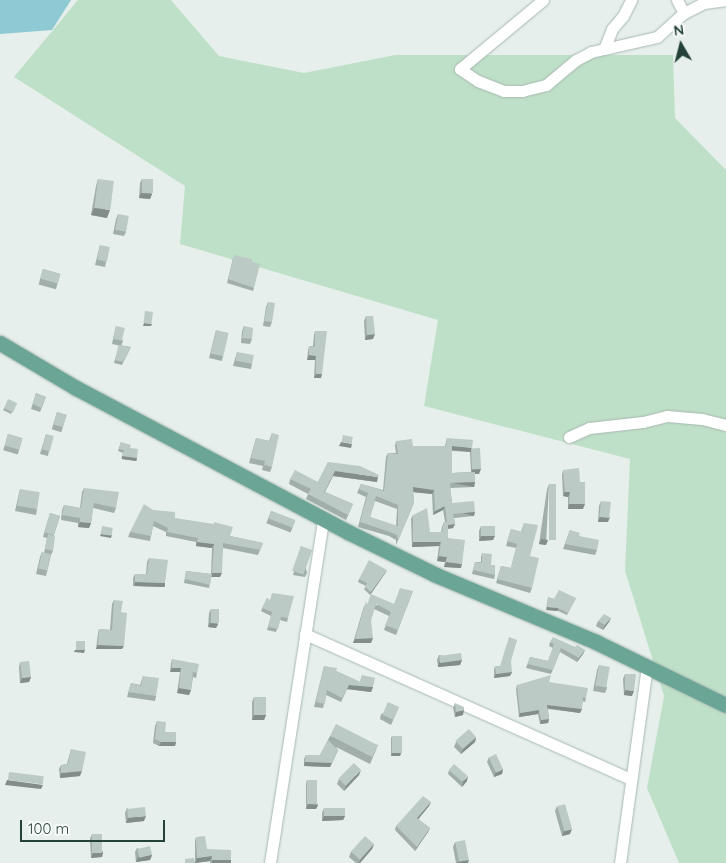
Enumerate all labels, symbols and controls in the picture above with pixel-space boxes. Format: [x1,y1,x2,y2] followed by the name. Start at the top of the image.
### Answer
[656,20,706,70] north arrow
[673,21,685,40] text: N
[22,810,168,842] scale bar
[28,819,69,838] text: 100 m

